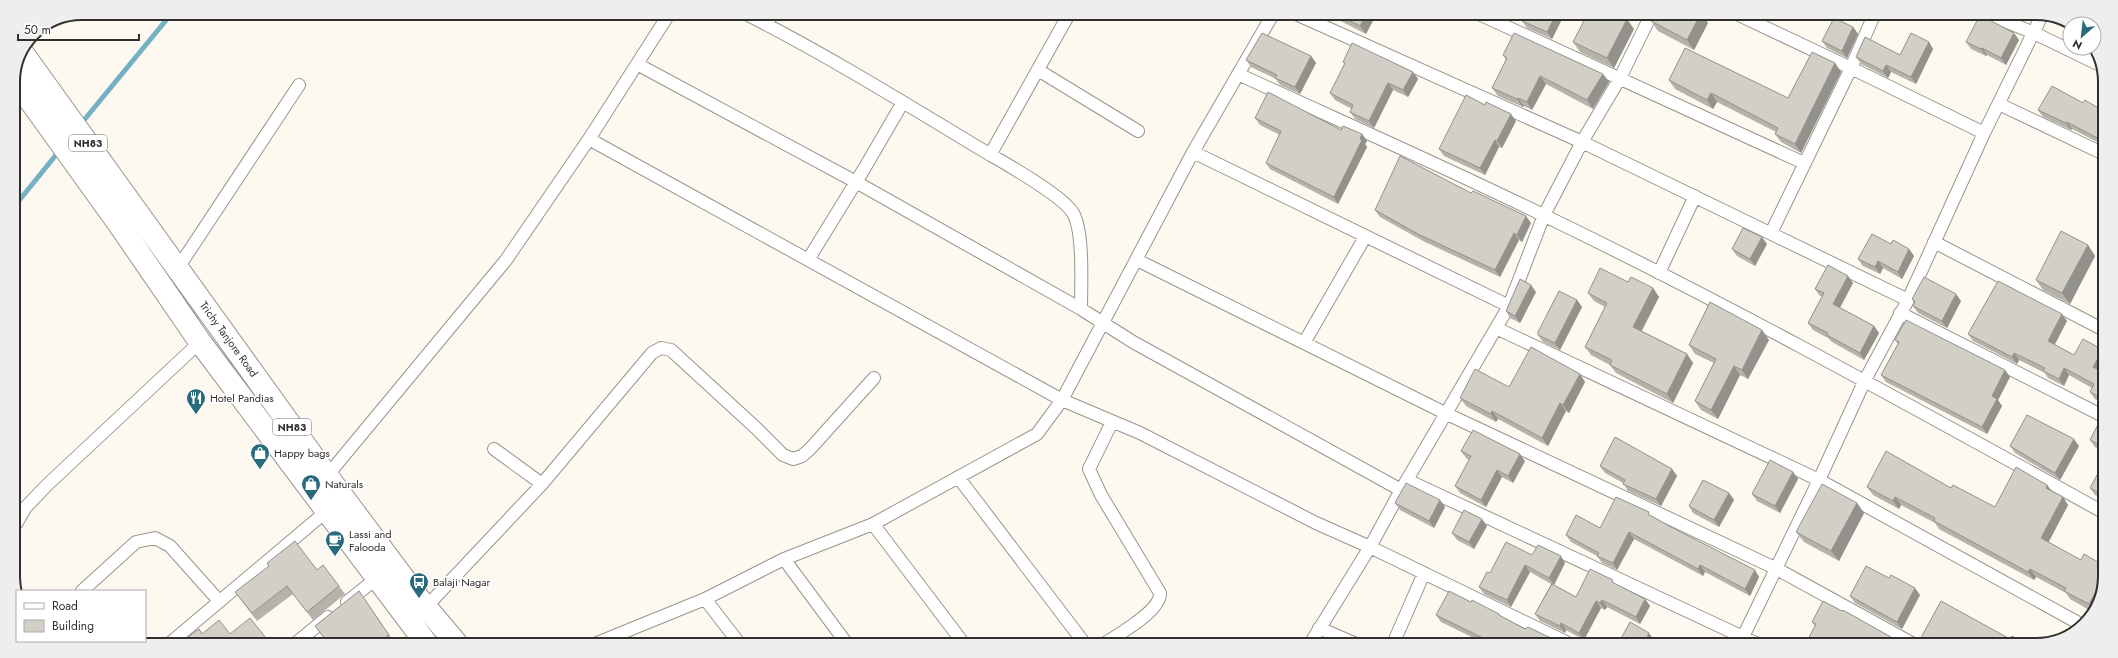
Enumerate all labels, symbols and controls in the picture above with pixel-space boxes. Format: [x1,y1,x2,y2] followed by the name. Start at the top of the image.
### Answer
[18,16,139,42] scale bar
[2062,16,2102,56] north arrow
[24,21,51,39] text: 50 m
[2070,36,2085,54] text: N
[69,135,107,151] road number: NH83
[196,298,262,380] street label: Trichy Tanjore Road
[185,387,207,415] restaurant icon: Hotel Pandias
[210,390,274,406] place label: Hotel Pandias
[273,419,311,435] road number: NH83
[249,442,271,470] shop icon: Happy bags
[274,445,331,461] place label: Happy bags
[300,473,322,501] shop icon: Naturals
[325,476,364,492] place label: Naturals
[349,526,392,555] place label: Lassi and Falooda
[324,529,346,557] cafe icon: Lassi and Falooda
[408,571,430,599] bus stop icon: Balaji Nagar
[433,574,491,590] place label: Balaji Nagar
[16,590,146,642] legend
[52,597,78,615] text: Road
[52,617,94,635] text: Building

